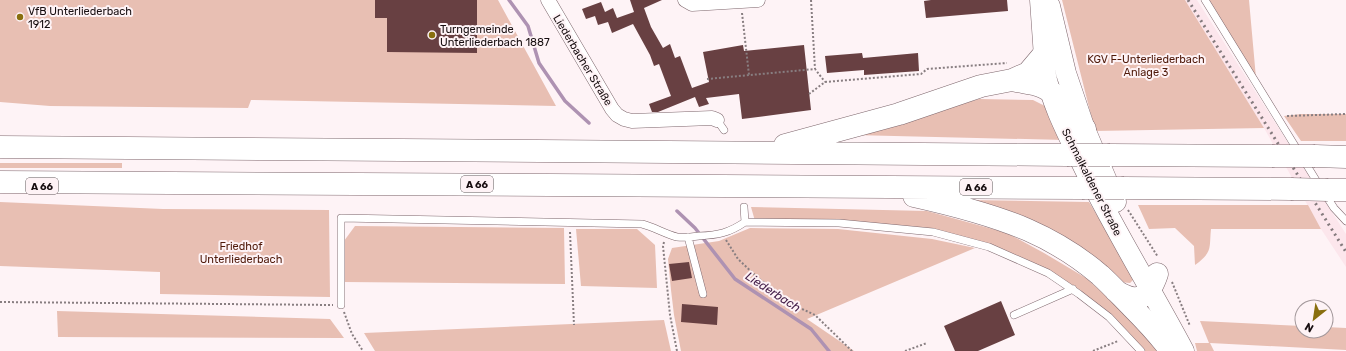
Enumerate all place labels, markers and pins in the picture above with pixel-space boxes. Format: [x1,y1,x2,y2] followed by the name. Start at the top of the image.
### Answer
[28,5,132,31] place label: VfB Unterliederbach 1912
[15,12,25,22] marker: VfB Unterliederbach 1912
[440,23,550,49] place label: Turngemeinde Unterliederbach 1887
[427,30,437,40] marker: Turngemeinde Unterliederbach 1887

